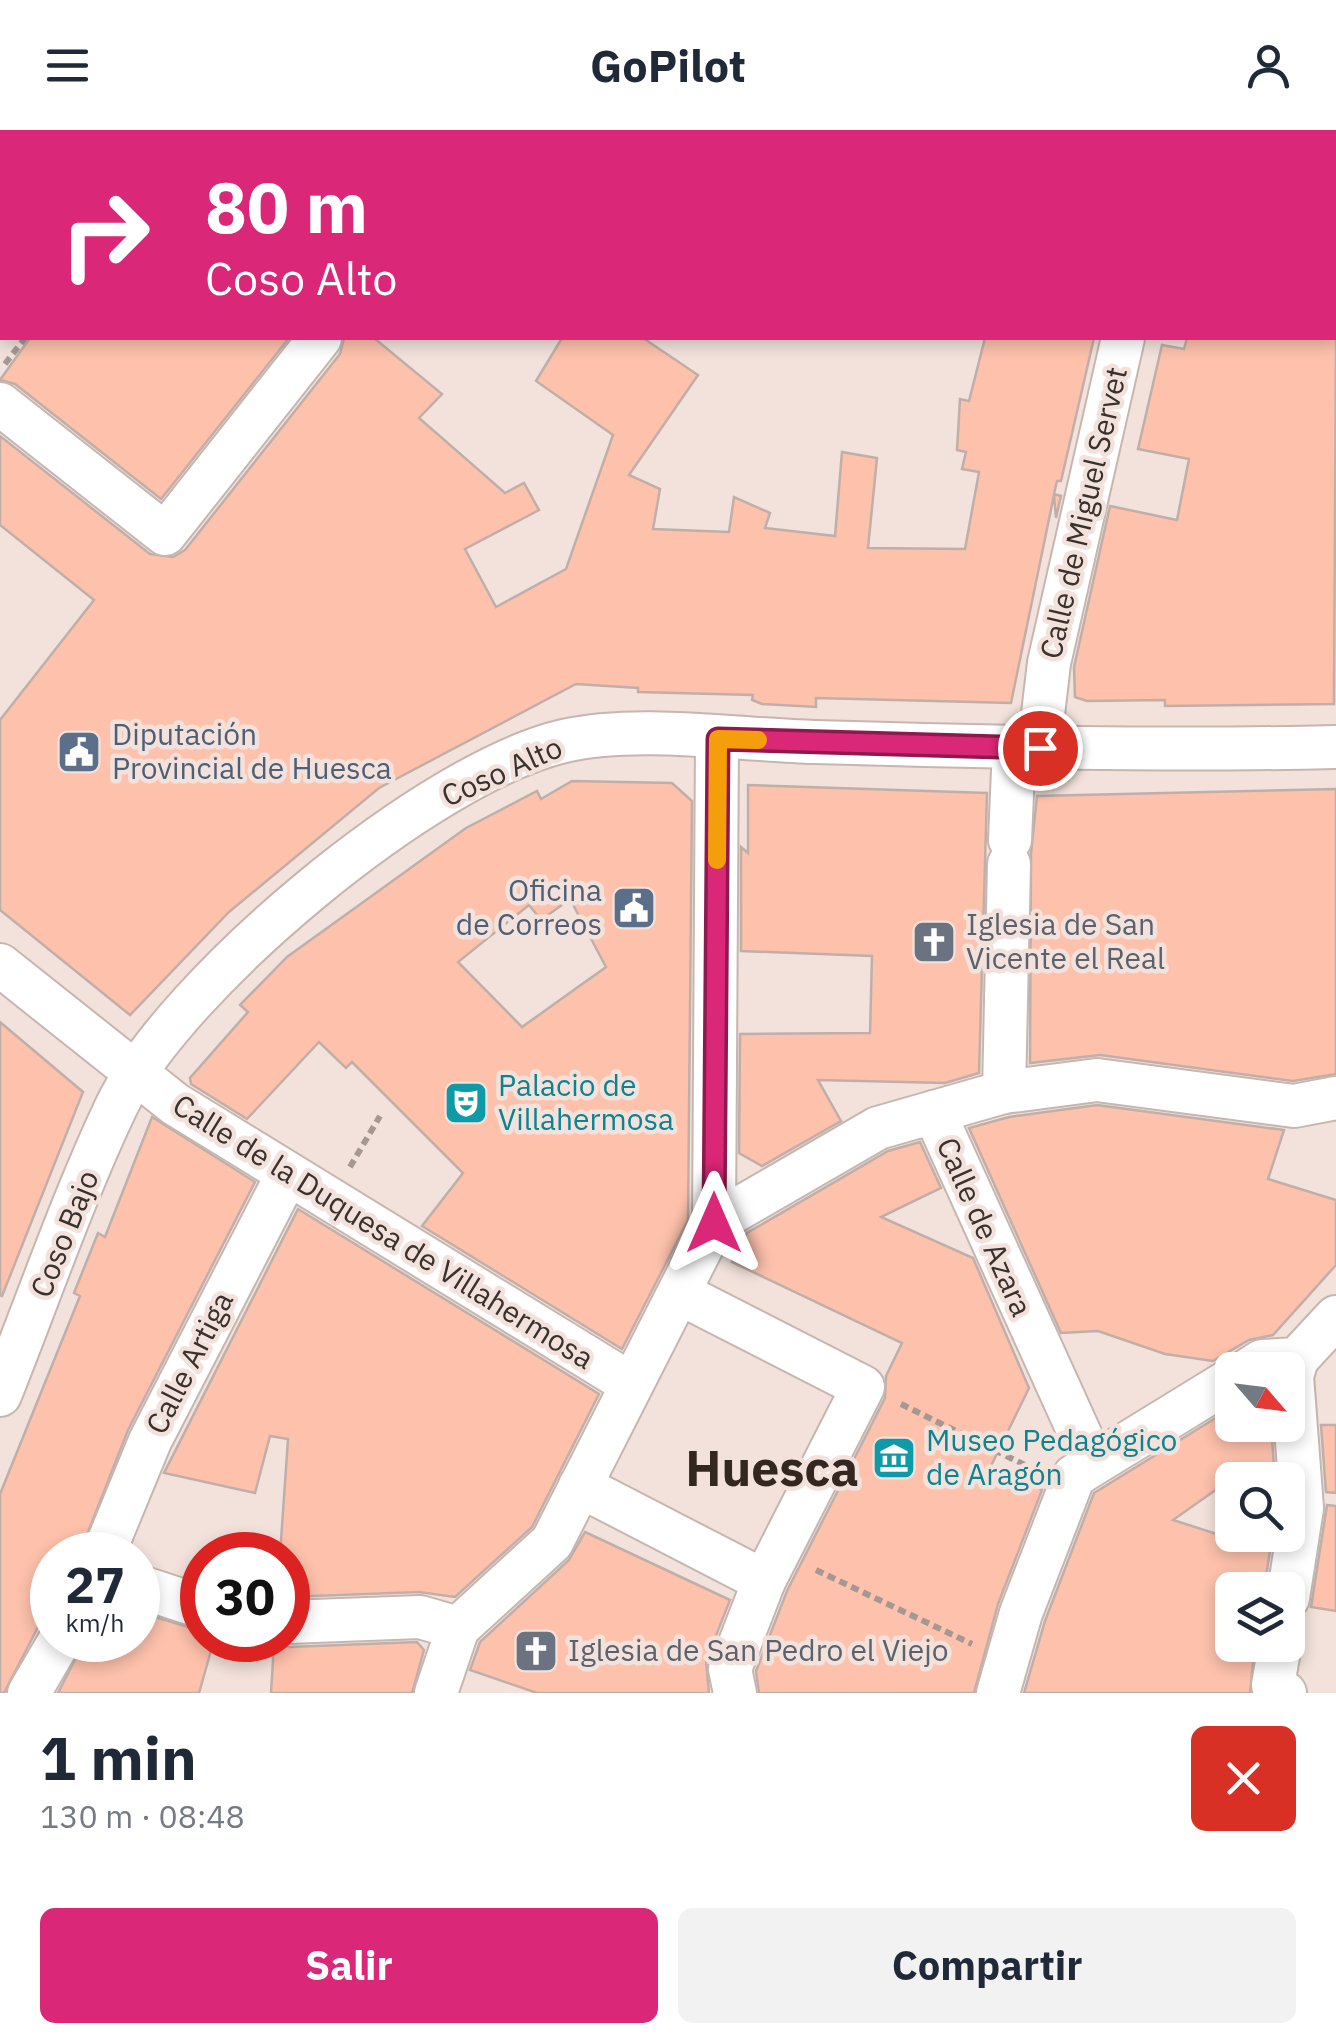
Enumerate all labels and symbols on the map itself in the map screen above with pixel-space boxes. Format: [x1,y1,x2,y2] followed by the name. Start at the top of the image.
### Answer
[1030,363,1135,662] street label: Calle de Miguel Servet
[998,706,1083,791] pin
[112,714,392,787] place label: Diputación Provincial de Huesca
[435,727,568,815] street label: Coso Alto
[56,729,102,775] public building icon: Diputación Provincial de Huesca
[456,870,602,943] place label: Oficina de Correos
[611,885,657,931] public building icon: Oficina de Correos
[966,904,1165,977] place label: Iglesia de San Vicente el Real
[911,919,957,965] church icon: Iglesia de San Vicente el Real
[498,1065,674,1138] place label: Palacio de Villahermosa
[443,1080,489,1126] theatre icon: Palacio de Villahermosa
[166,1085,602,1377] street label: Calle de la Duquesa de Villahermosa
[929,1131,1042,1322] street label: Calle de Azara
[20,1164,107,1303] street label: Coso Bajo
[662,1171,766,1275] position arrow
[136,1285,241,1440] street label: Calle Artiga
[1215,1352,1305,1442] north arrow
[926,1420,1177,1493] place label: Museo Pedagógico de Aragón
[685,1435,859,1500] district label: Huesca
[871,1435,917,1481] museum icon: Museo Pedagógico de Aragón
[180,1532,310,1662] speed limit sign: 30
[513,1628,559,1674] church icon: Iglesia de San Pedro el Viejo
[568,1630,949,1669] place label: Iglesia de San Pedro el Viejo

